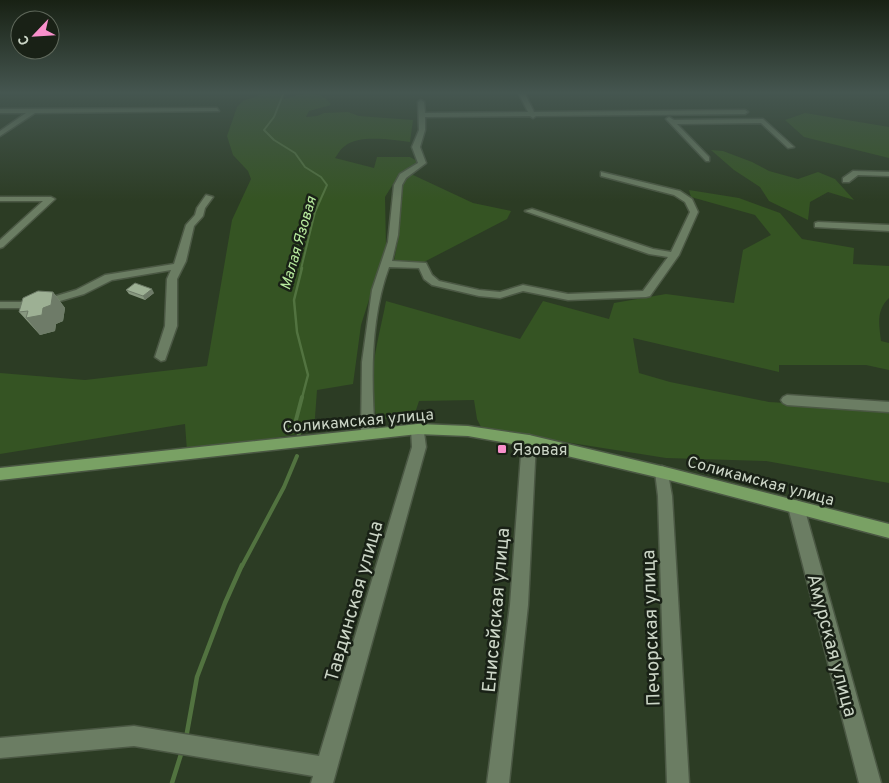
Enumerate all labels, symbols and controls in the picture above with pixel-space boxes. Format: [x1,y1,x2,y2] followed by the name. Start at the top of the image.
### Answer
[10,10,60,60] north arrow
[15,32,34,48] text: С
[277,194,322,292] water label: Малая Язовая
[282,405,435,439] street label: Соликамская улица
[512,441,567,461] place label: Язовая
[496,443,508,455] marker: Язовая
[685,453,836,511] street label: Соликамская улица
[320,518,389,685] street label: Тавдинская улица
[478,527,516,694] street label: Енисейская улица
[637,549,667,707] street label: Печорская улица
[800,571,862,720] street label: Амурская улица

